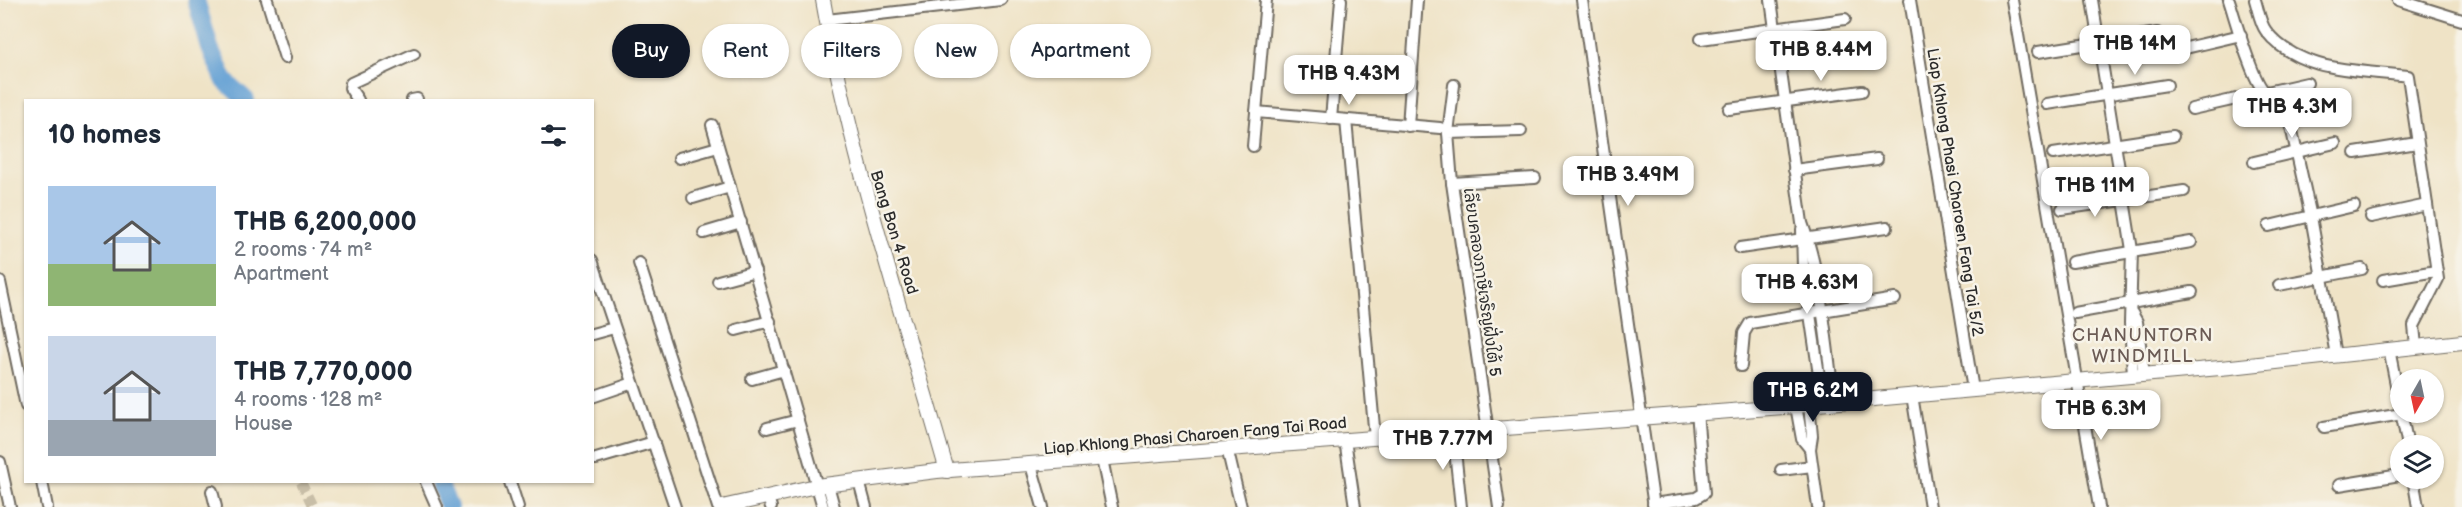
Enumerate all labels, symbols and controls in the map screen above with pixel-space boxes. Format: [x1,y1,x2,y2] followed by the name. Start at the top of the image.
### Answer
[612,24,690,78] chip: Buy
[702,24,789,78] chip: Rent
[801,24,902,78] chip: Filters
[914,24,998,78] chip: New
[1010,24,1151,78] chip: Apartment
[2080,25,2190,76] pin: THB 14M
[1752,31,1890,82] pin: THB 8.44M
[2093,32,2177,56] text: THB 14M
[1770,38,1872,62] text: THB 8.44M
[1922,47,1987,338] street label: Liap Khlong Phasi Charoen Fang Tai 5/2
[1280,55,1418,106] pin: THB 9.43M
[1298,62,1400,86] text: THB 9.43M
[2230,88,2354,139] pin: THB 4.3M
[2247,95,2337,119] text: THB 4.3M
[537,119,570,152] icon: filters
[48,120,161,151] text: 10 homes
[1559,156,1697,207] pin: THB 3.49M
[1577,163,1679,187] text: THB 3.49M
[2040,167,2150,218] pin: THB 11M
[866,168,921,297] street label: Bang Bon 4 Road
[2055,174,2135,198] text: THB 11M
[1459,186,1510,378] street label: เลียบคลองภาษีเจริญฝั่งใต้ 5
[234,207,417,238] text: THB 6,200,000
[96,210,168,282] icon: home
[234,238,372,262] text: 2 rooms · 74 m²
[234,262,329,286] text: Apartment
[1738,264,1876,315] pin: THB 4.63M
[1756,271,1858,295] text: THB 4.63M
[2072,325,2214,367] district label: CHANUNTORN WINDMILL
[234,357,413,388] text: THB 7,770,000
[96,360,168,432] icon: home
[2390,369,2444,423] north arrow
[2390,369,2444,489] map controls
[1751,372,1875,423] pin: THB 6.2M
[1767,379,1859,403] text: THB 6.2M
[234,388,382,412] text: 4 rooms · 128 m²
[2039,390,2163,441] pin: THB 6.3M
[2055,397,2147,421] text: THB 6.3M
[234,412,293,436] text: House
[1043,414,1348,459] street label: Liap Khlong Phasi Charoen Fang Tai Road
[1374,420,1512,471] pin: THB 7.77M
[1393,427,1493,451] text: THB 7.77M
[2390,435,2444,489] button: layers

